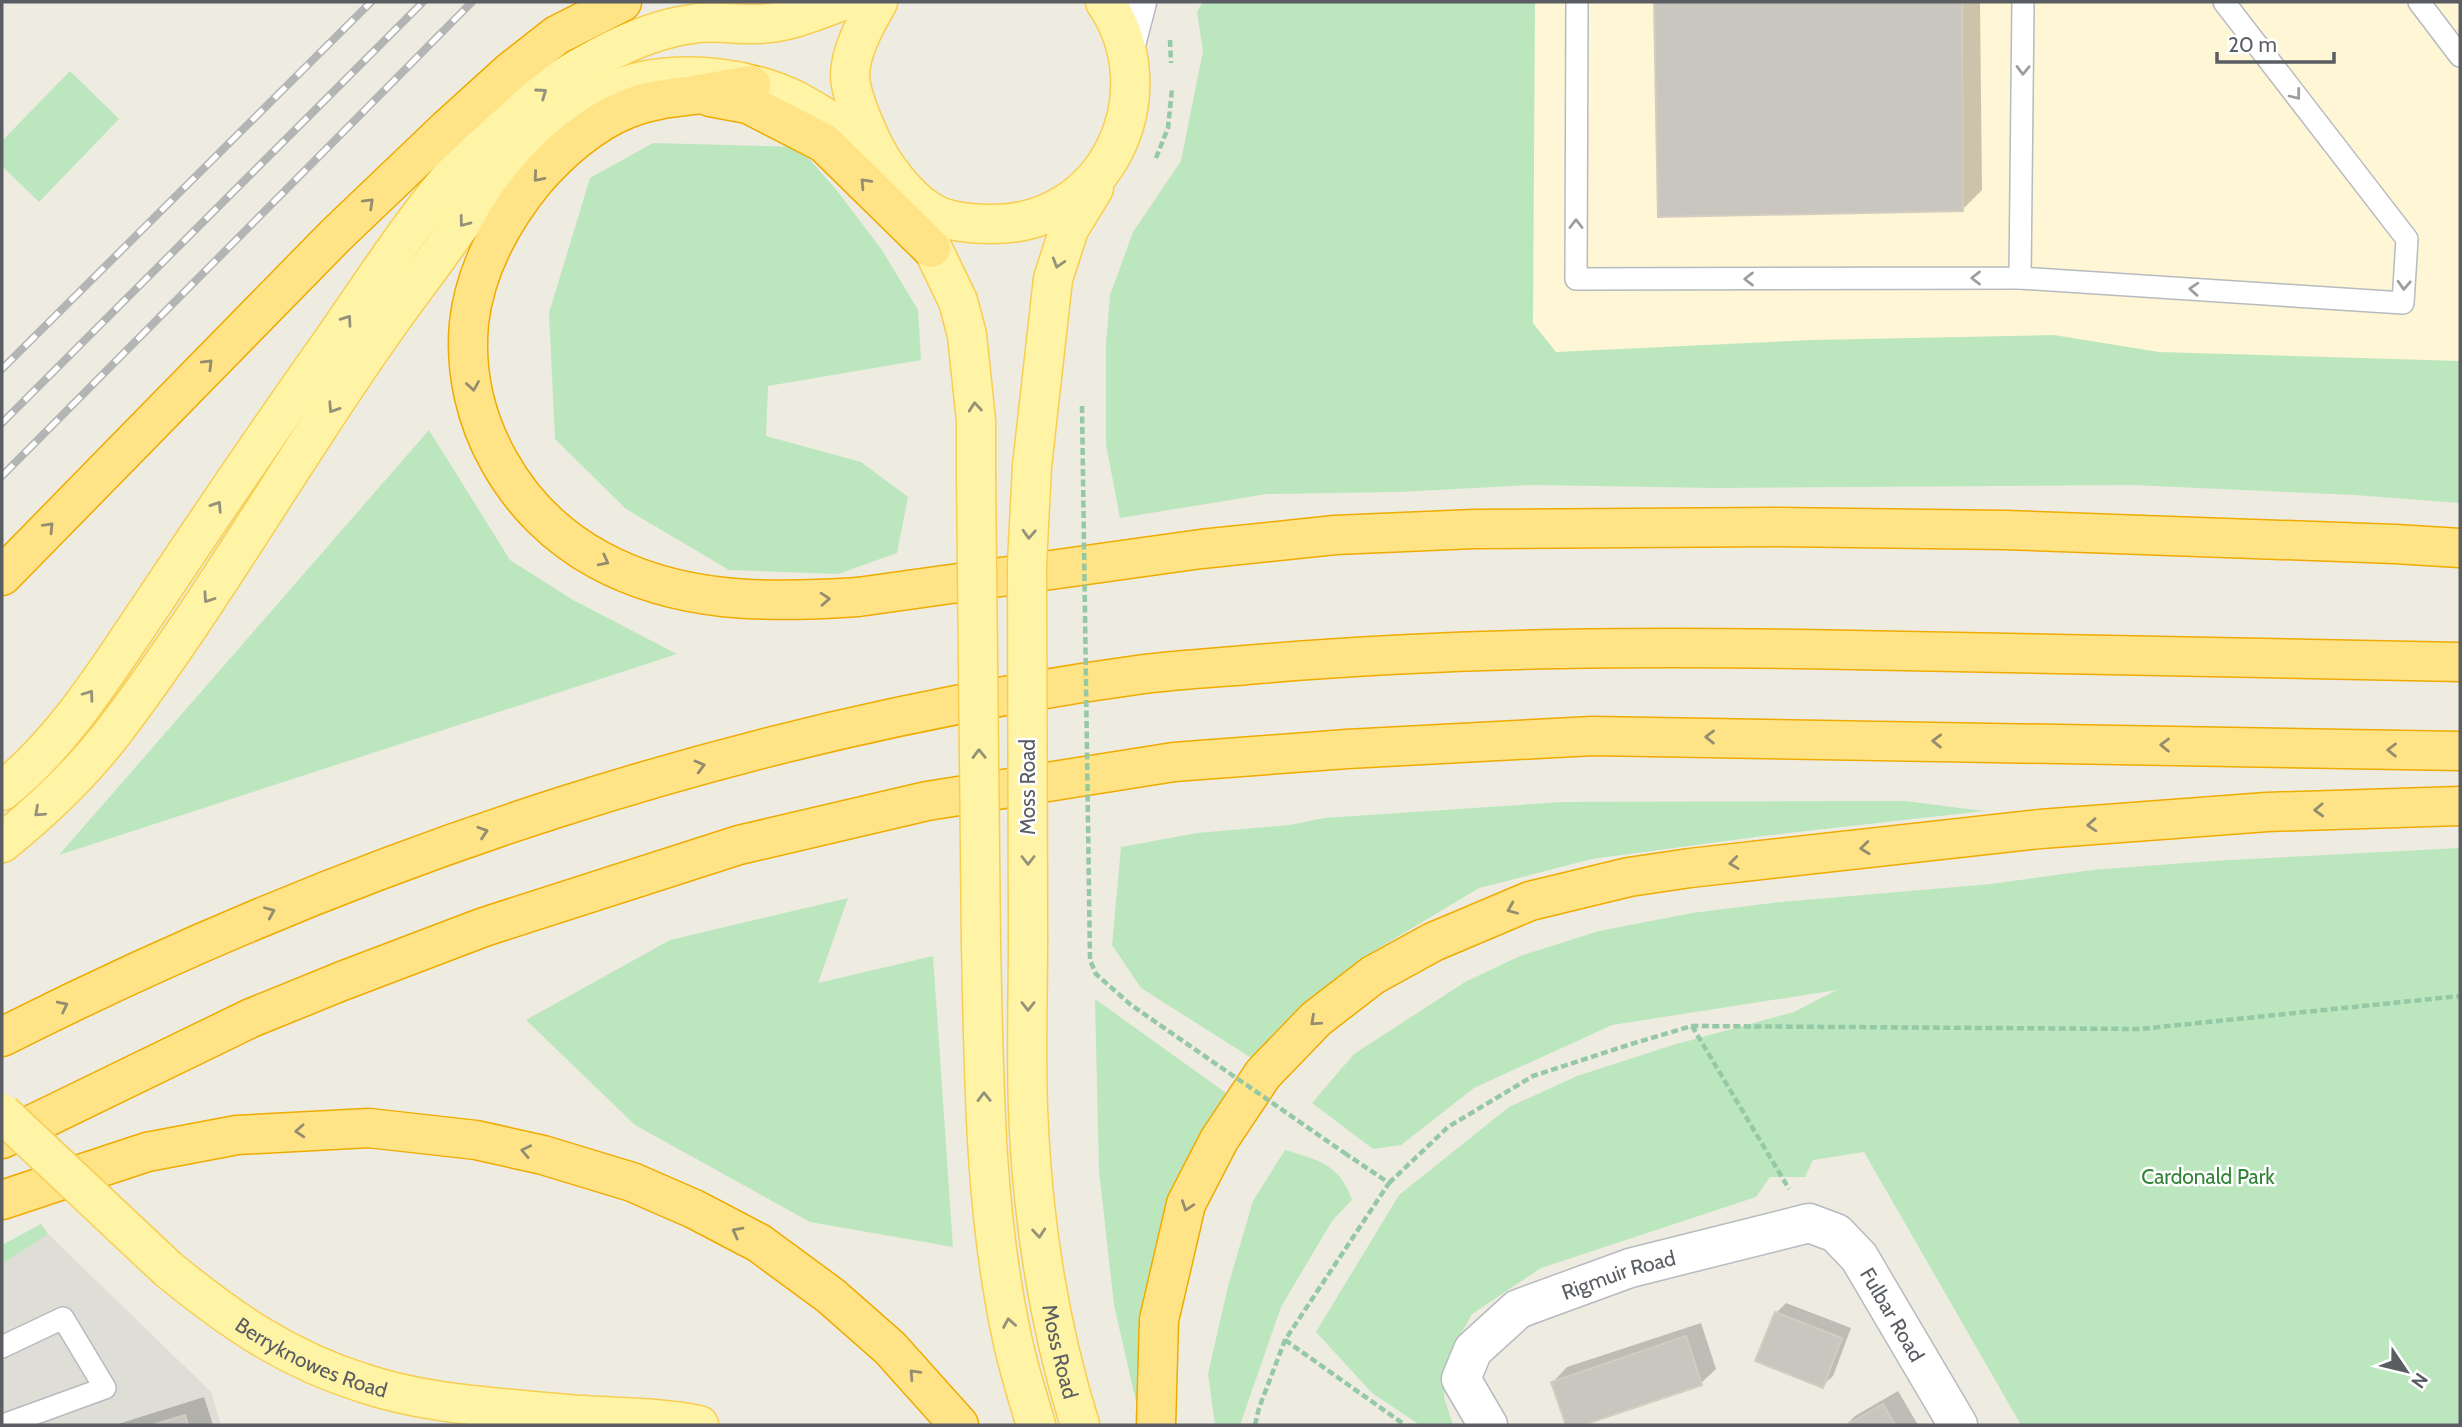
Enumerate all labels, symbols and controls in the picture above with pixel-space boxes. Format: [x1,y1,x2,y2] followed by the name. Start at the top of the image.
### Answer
[2217,21,2334,65] scale bar
[2228,32,2277,57] text: 20 m
[2015,65,2031,76] one-way arrow
[2287,87,2300,99] one-way arrow
[534,89,547,101] one-way arrow
[534,169,546,182] one-way arrow
[860,178,873,191] one-way arrow
[361,199,374,212] one-way arrow
[460,214,472,227] one-way arrow
[1568,218,1584,229] one-way arrow
[1051,257,1066,269] one-way arrow
[1970,270,1981,286] one-way arrow
[1743,271,1754,286] one-way arrow
[2397,279,2412,290] one-way arrow
[2189,282,2200,297] one-way arrow
[339,315,351,328] one-way arrow
[199,359,212,372] one-way arrow
[465,380,480,392] one-way arrow
[328,400,341,413] one-way arrow
[967,401,982,412] one-way arrow
[209,501,222,514] one-way arrow
[40,522,53,535] one-way arrow
[1021,529,1036,540] one-way arrow
[597,553,609,567] one-way arrow
[203,590,216,603] one-way arrow
[820,592,831,607] one-way arrow
[81,690,93,702] one-way arrow
[1704,729,1714,745] one-way arrow
[1931,733,1942,748] one-way arrow
[2159,738,2170,753] one-way arrow
[1015,739,1040,835] street label: Moss Road
[2386,742,2397,758] one-way arrow
[971,748,987,759] one-way arrow
[694,760,706,774] one-way arrow
[2313,803,2324,818] one-way arrow
[34,804,47,816] one-way arrow
[2086,817,2097,832] one-way arrow
[476,826,488,840] one-way arrow
[1859,840,1871,855] one-way arrow
[1020,854,1035,865] one-way arrow
[1728,856,1740,871] one-way arrow
[1506,901,1519,915] one-way arrow
[263,907,275,921] one-way arrow
[56,1000,68,1014] one-way arrow
[1020,1001,1036,1012] one-way arrow
[1310,1013,1323,1025] one-way arrow
[976,1092,992,1102] one-way arrow
[294,1124,305,1139] one-way arrow
[520,1145,532,1159] one-way arrow
[2141,1164,2275,1189] park label: Cardonald Park
[1181,1199,1195,1211] one-way arrow
[732,1227,744,1240] one-way arrow
[1031,1228,1046,1239] one-way arrow
[1558,1245,1678,1304] street label: Rigmuir Road
[1855,1263,1930,1366] street label: Fulbar Road
[1038,1302,1084,1401] street label: Moss Road
[231,1311,390,1402] street label: Berryknowes Road
[1002,1317,1017,1329] one-way arrow
[2371,1336,2441,1406] north arrow
[2406,1368,2433,1393] text: N
[909,1369,922,1382] one-way arrow

